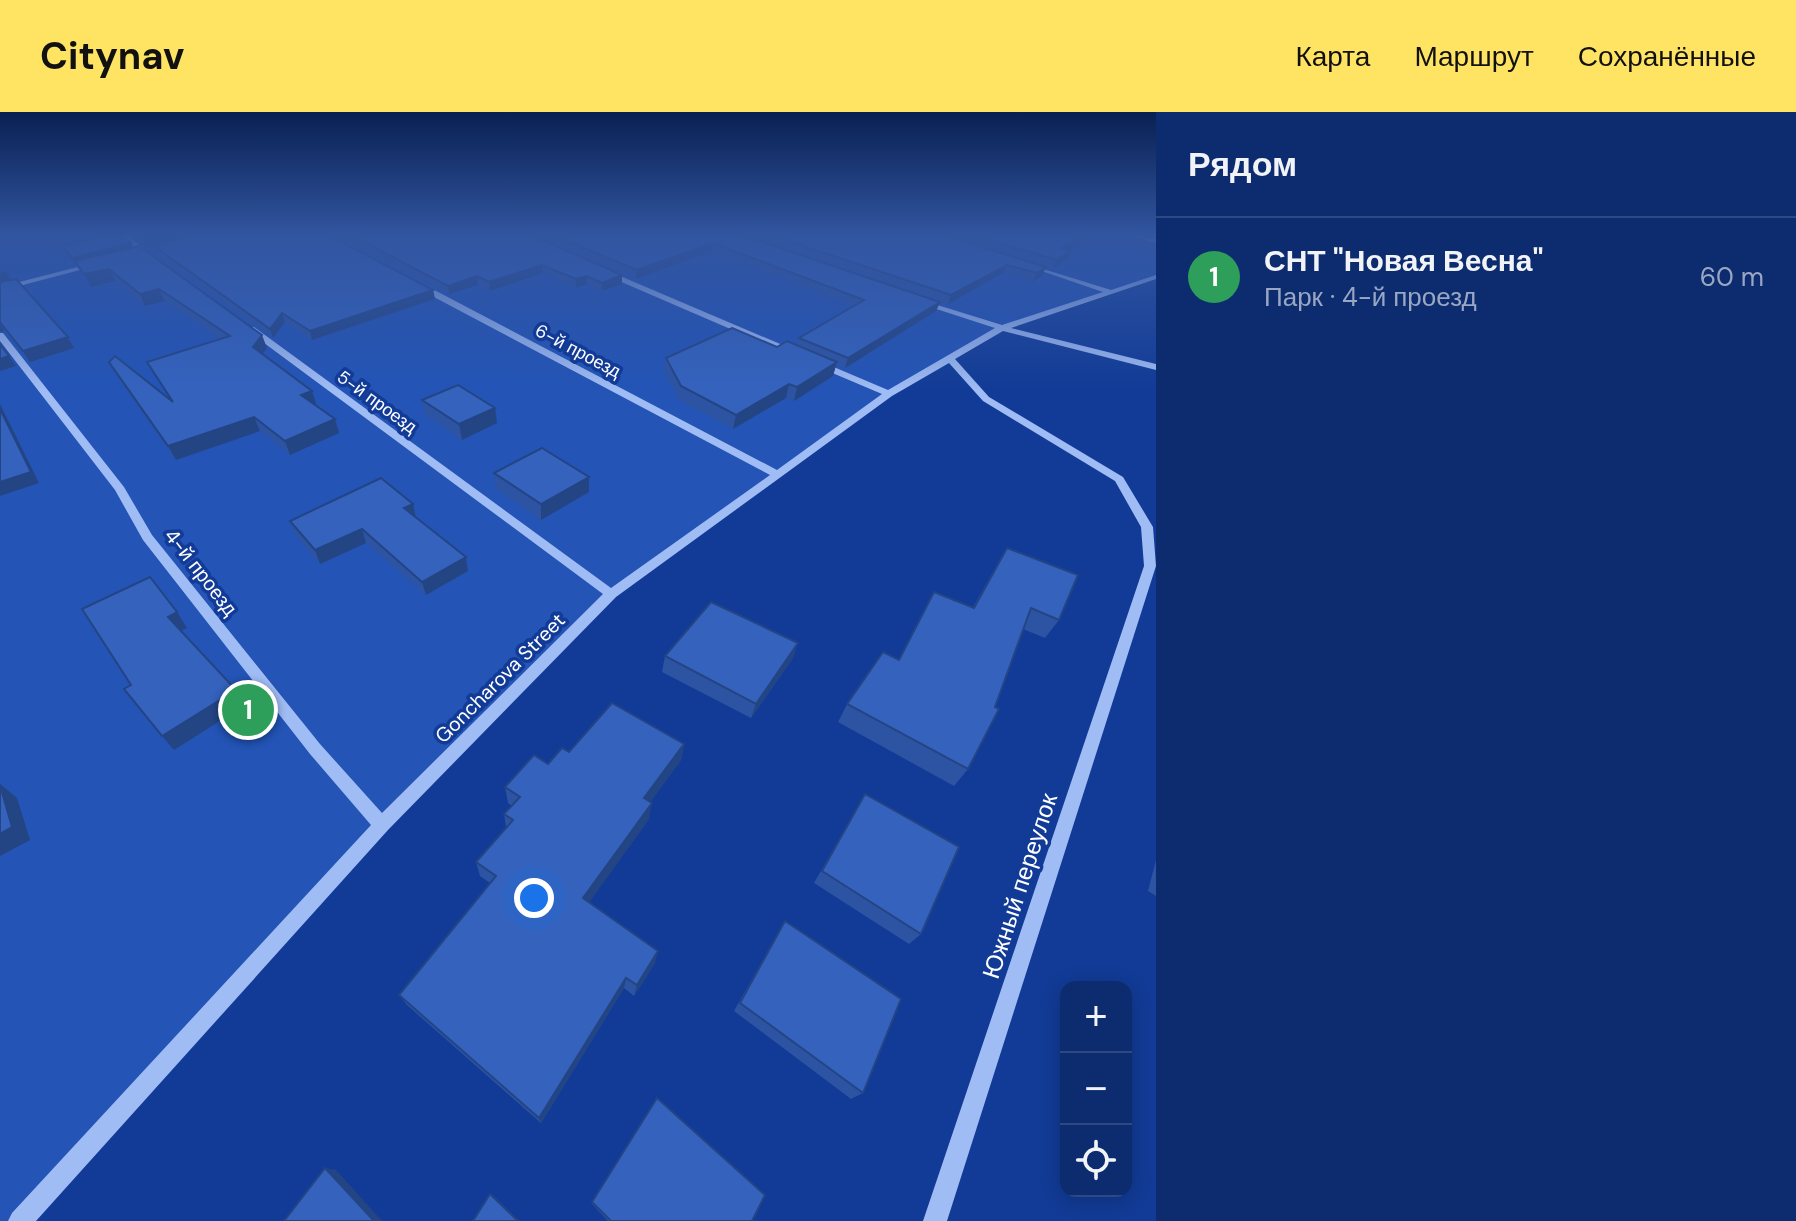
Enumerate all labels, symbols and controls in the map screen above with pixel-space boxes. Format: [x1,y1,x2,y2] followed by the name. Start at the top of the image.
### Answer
[40,31,184,81] text: Citynav
[1295,38,1370,75] text: Карта
[1414,38,1534,75] text: Маршрут
[1578,38,1756,75] text: Сохранённые
[1188,142,1297,187] text: Рядом
[1264,241,1543,280] text: СНТ "Новая Весна"
[1209,260,1219,294] text: 1
[1700,260,1764,294] text: 60 m
[1264,280,1477,314] text: Парк · 4-й проезд
[531,318,625,384] street label: 6-й проезд
[332,365,422,439] street label: 5-й проезд
[159,523,243,621] street label: 4-й проезд
[429,607,571,749] street label: Goncharova Street
[222,680,274,740] pin: 1
[975,789,1064,982] street label: Южный переулок
[514,878,554,918] your location
[1060,981,1132,1197] map controls
[1060,981,1132,1053] button: +
[1060,1053,1132,1125] button: −
[1060,1125,1132,1197] button: locate

